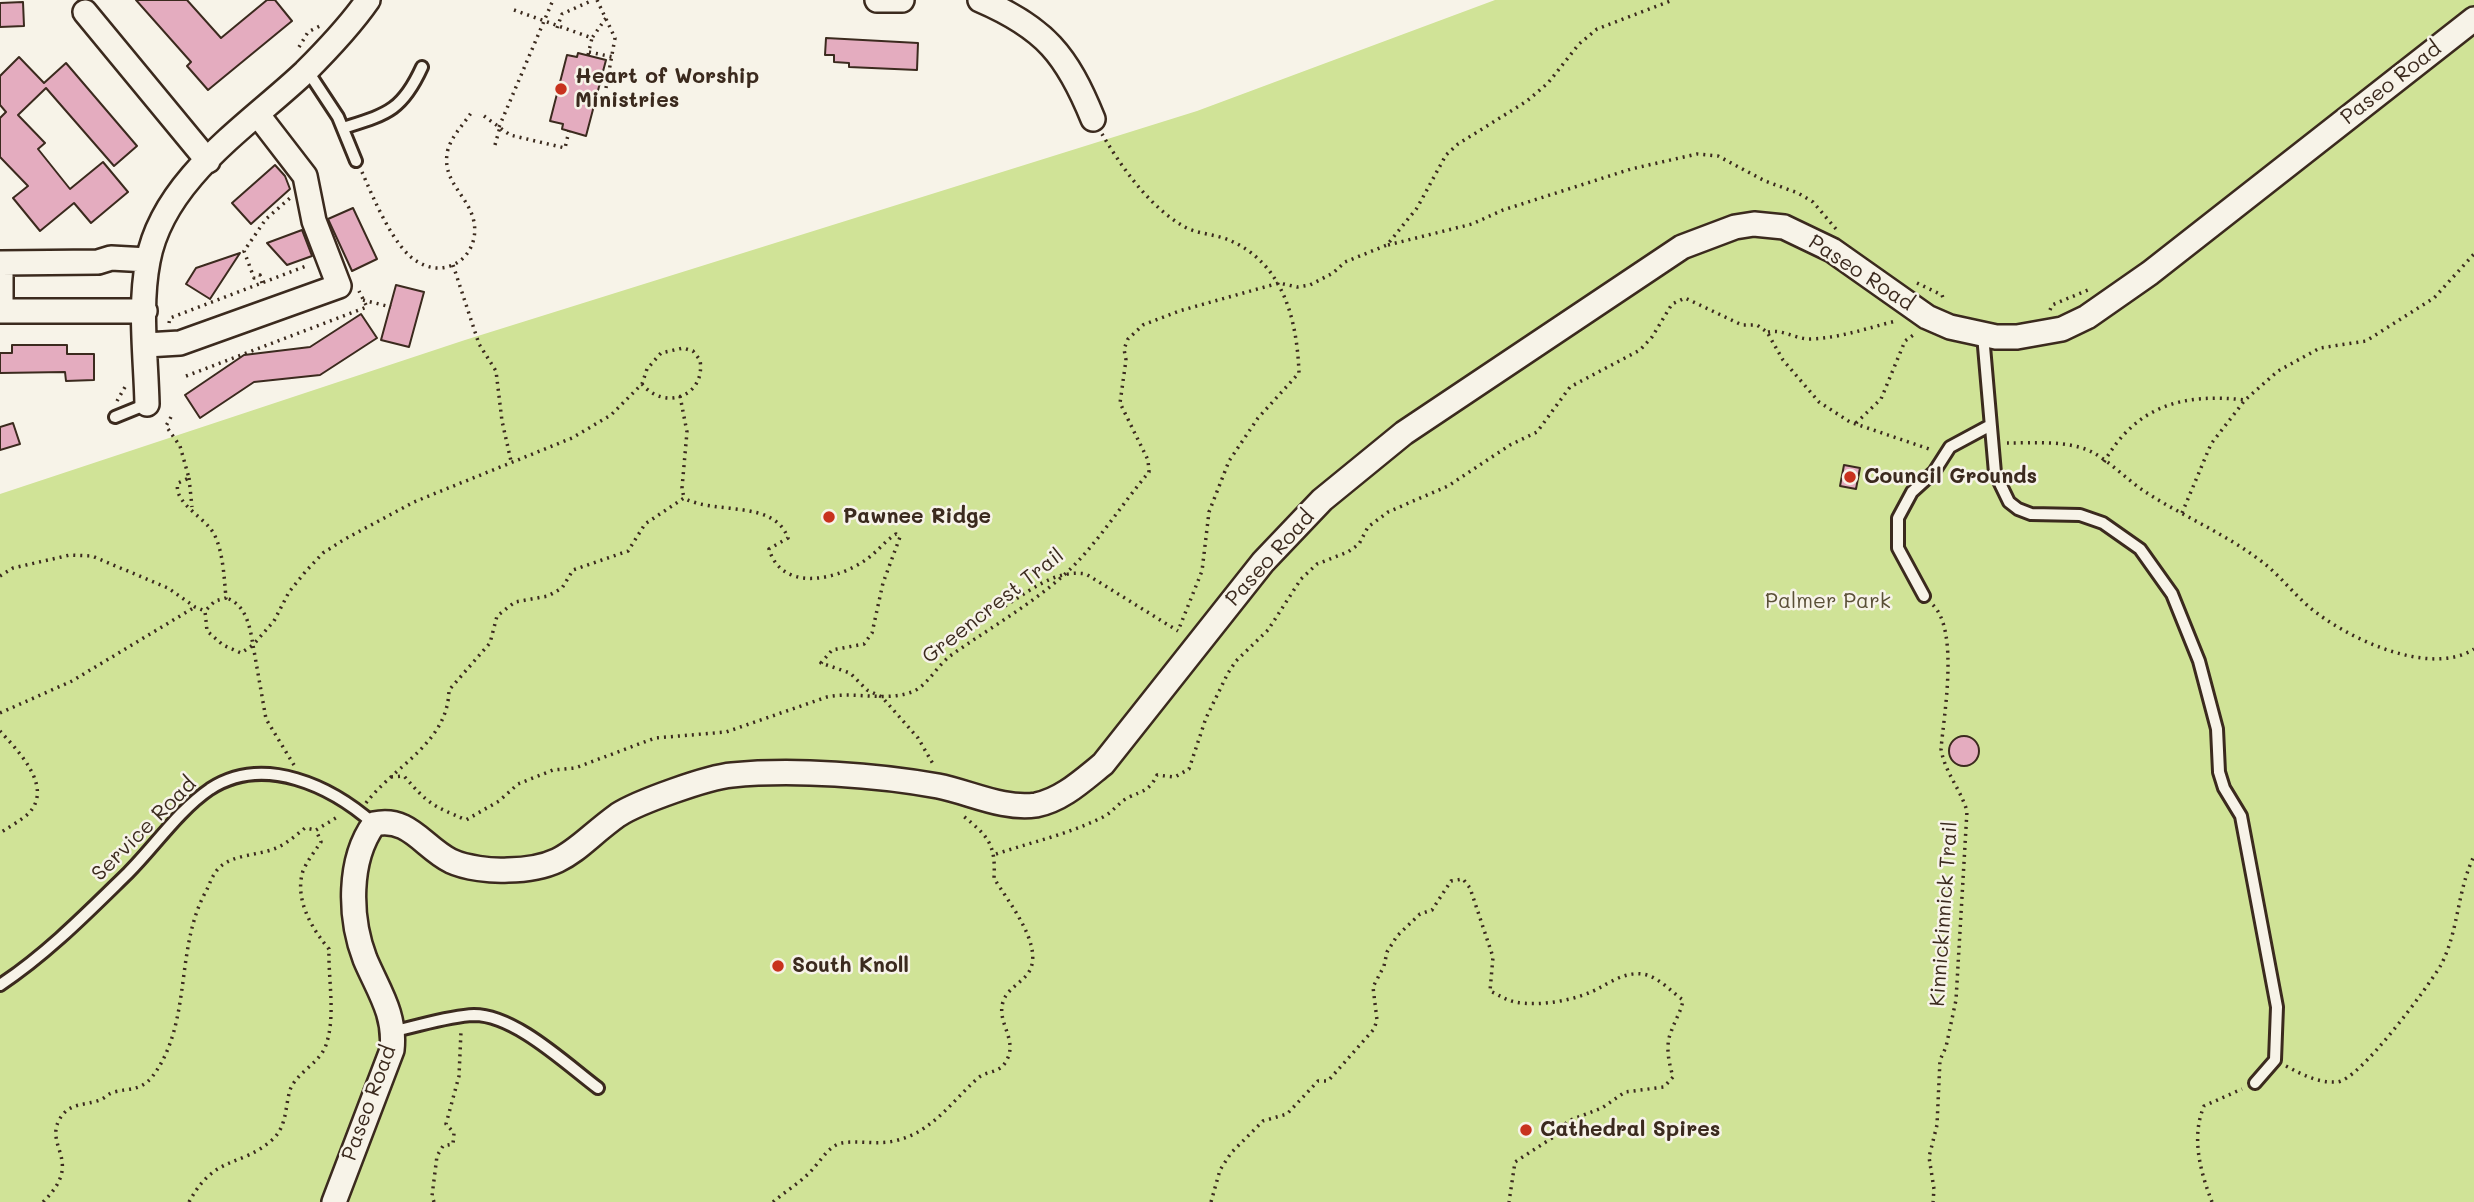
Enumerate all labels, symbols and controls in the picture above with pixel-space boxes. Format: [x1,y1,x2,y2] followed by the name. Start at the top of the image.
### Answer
[2336,36,2446,130] street label: Paseo Road
[575,64,759,114] place label: Heart of Worship Ministries
[553,81,569,97] marker: Heart of Worship Ministries
[1804,230,1918,316] street label: Paseo Road
[1864,464,2037,490] place label: Council Grounds
[1842,469,1858,485] marker: Council Grounds
[843,504,991,530] place label: Pawnee Ridge
[1220,505,1320,611] street label: Paseo Road
[821,509,837,525] marker: Pawnee Ridge
[917,543,1069,669] street label: Greencrest Trail
[1765,589,1891,615] park label: Palmer Park
[87,772,201,886] street label: Service Road
[1925,820,1963,1008] street label: Kinnickinnick Trail
[792,953,909,979] place label: South Knoll
[770,958,786,974] marker: South Knoll
[337,1042,401,1164] street label: Paseo Road
[1540,1117,1720,1143] place label: Cathedral Spires
[1518,1122,1534,1138] marker: Cathedral Spires

